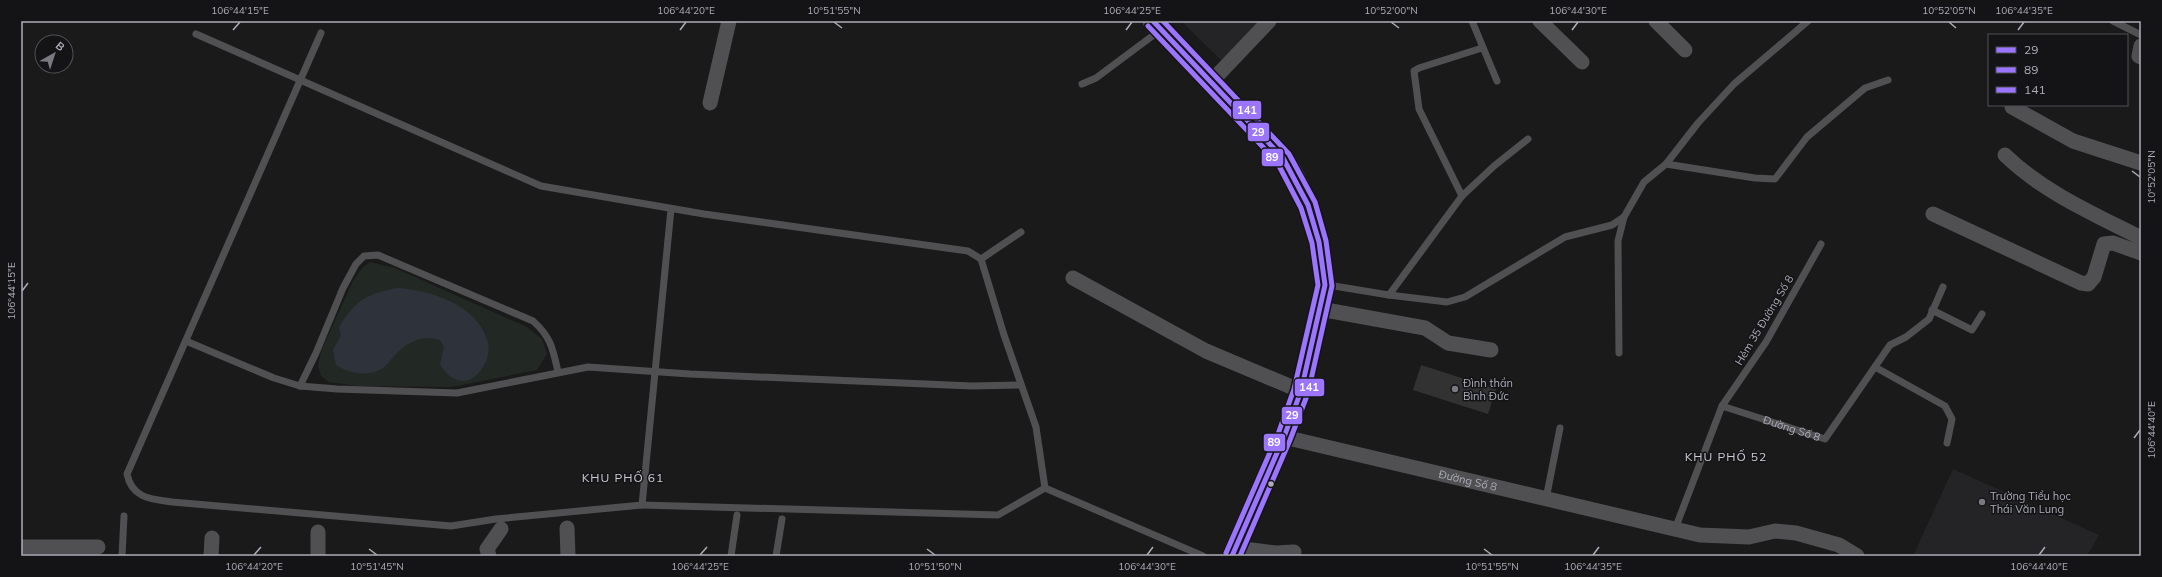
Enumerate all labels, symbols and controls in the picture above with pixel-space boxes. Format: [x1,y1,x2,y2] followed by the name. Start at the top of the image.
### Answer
[211,4,269,17] text: 106°44'15"E
[657,4,715,17] text: 106°44'20"E
[807,4,861,17] text: 10°51'55"N
[1103,4,1161,17] text: 106°44'25"E
[1364,4,1418,17] text: 10°52'00"N
[1549,4,1607,17] text: 106°44'30"E
[1922,4,1976,17] text: 10°52'05"N
[1995,4,2053,17] text: 106°44'35"E
[34,34,74,74] north arrow
[1988,34,2128,106] legend
[53,38,68,54] text: B
[2024,42,2038,57] text: 29
[2024,62,2038,77] text: 89
[2024,82,2046,97] text: 141
[1232,100,1262,120] line badge: 141
[1237,103,1257,117] text: 141
[1247,122,1270,142] line badge: 29
[1251,125,1265,139] text: 29
[1261,148,1284,167] line badge: 89
[1265,150,1279,164] text: 89
[2145,150,2158,204] text: 10°52'05"N
[5,262,18,320] text: 106°44'15"E
[1732,272,1797,368] street label: Hẻm 35 Đường Số 8
[1463,376,1513,403] place label: Đình thần Bình Đức
[1294,378,1325,397] line badge: 141
[1299,380,1319,394] text: 141
[1450,384,1460,394] marker: Đình thần Bình Đức
[2145,401,2158,459] text: 106°44'40"E
[1281,406,1303,425] line badge: 29
[1285,408,1299,422] text: 29
[1761,413,1823,444] street label: Đường Số 8
[1263,433,1286,452] line badge: 89
[1267,435,1281,449] text: 89
[1685,449,1767,464] district label: KHU PHỐ 52
[1437,467,1499,494] street label: Đường Số 8
[582,470,664,485] district label: KHU PHỐ 61
[1266,479,1276,489] unlabelled marker
[1990,489,2072,516] place label: Trường Tiểu học Thái Văn Lung
[1977,497,1987,507] marker: Trường Tiểu học Thái Văn Lung
[225,560,283,573] text: 106°44'20"E
[350,560,404,573] text: 10°51'45"N
[671,560,729,573] text: 106°44'25"E
[908,560,962,573] text: 10°51'50"N
[1118,560,1176,573] text: 106°44'30"E
[1465,560,1519,573] text: 10°51'55"N
[1564,560,1622,573] text: 106°44'35"E
[2010,560,2068,573] text: 106°44'40"E

